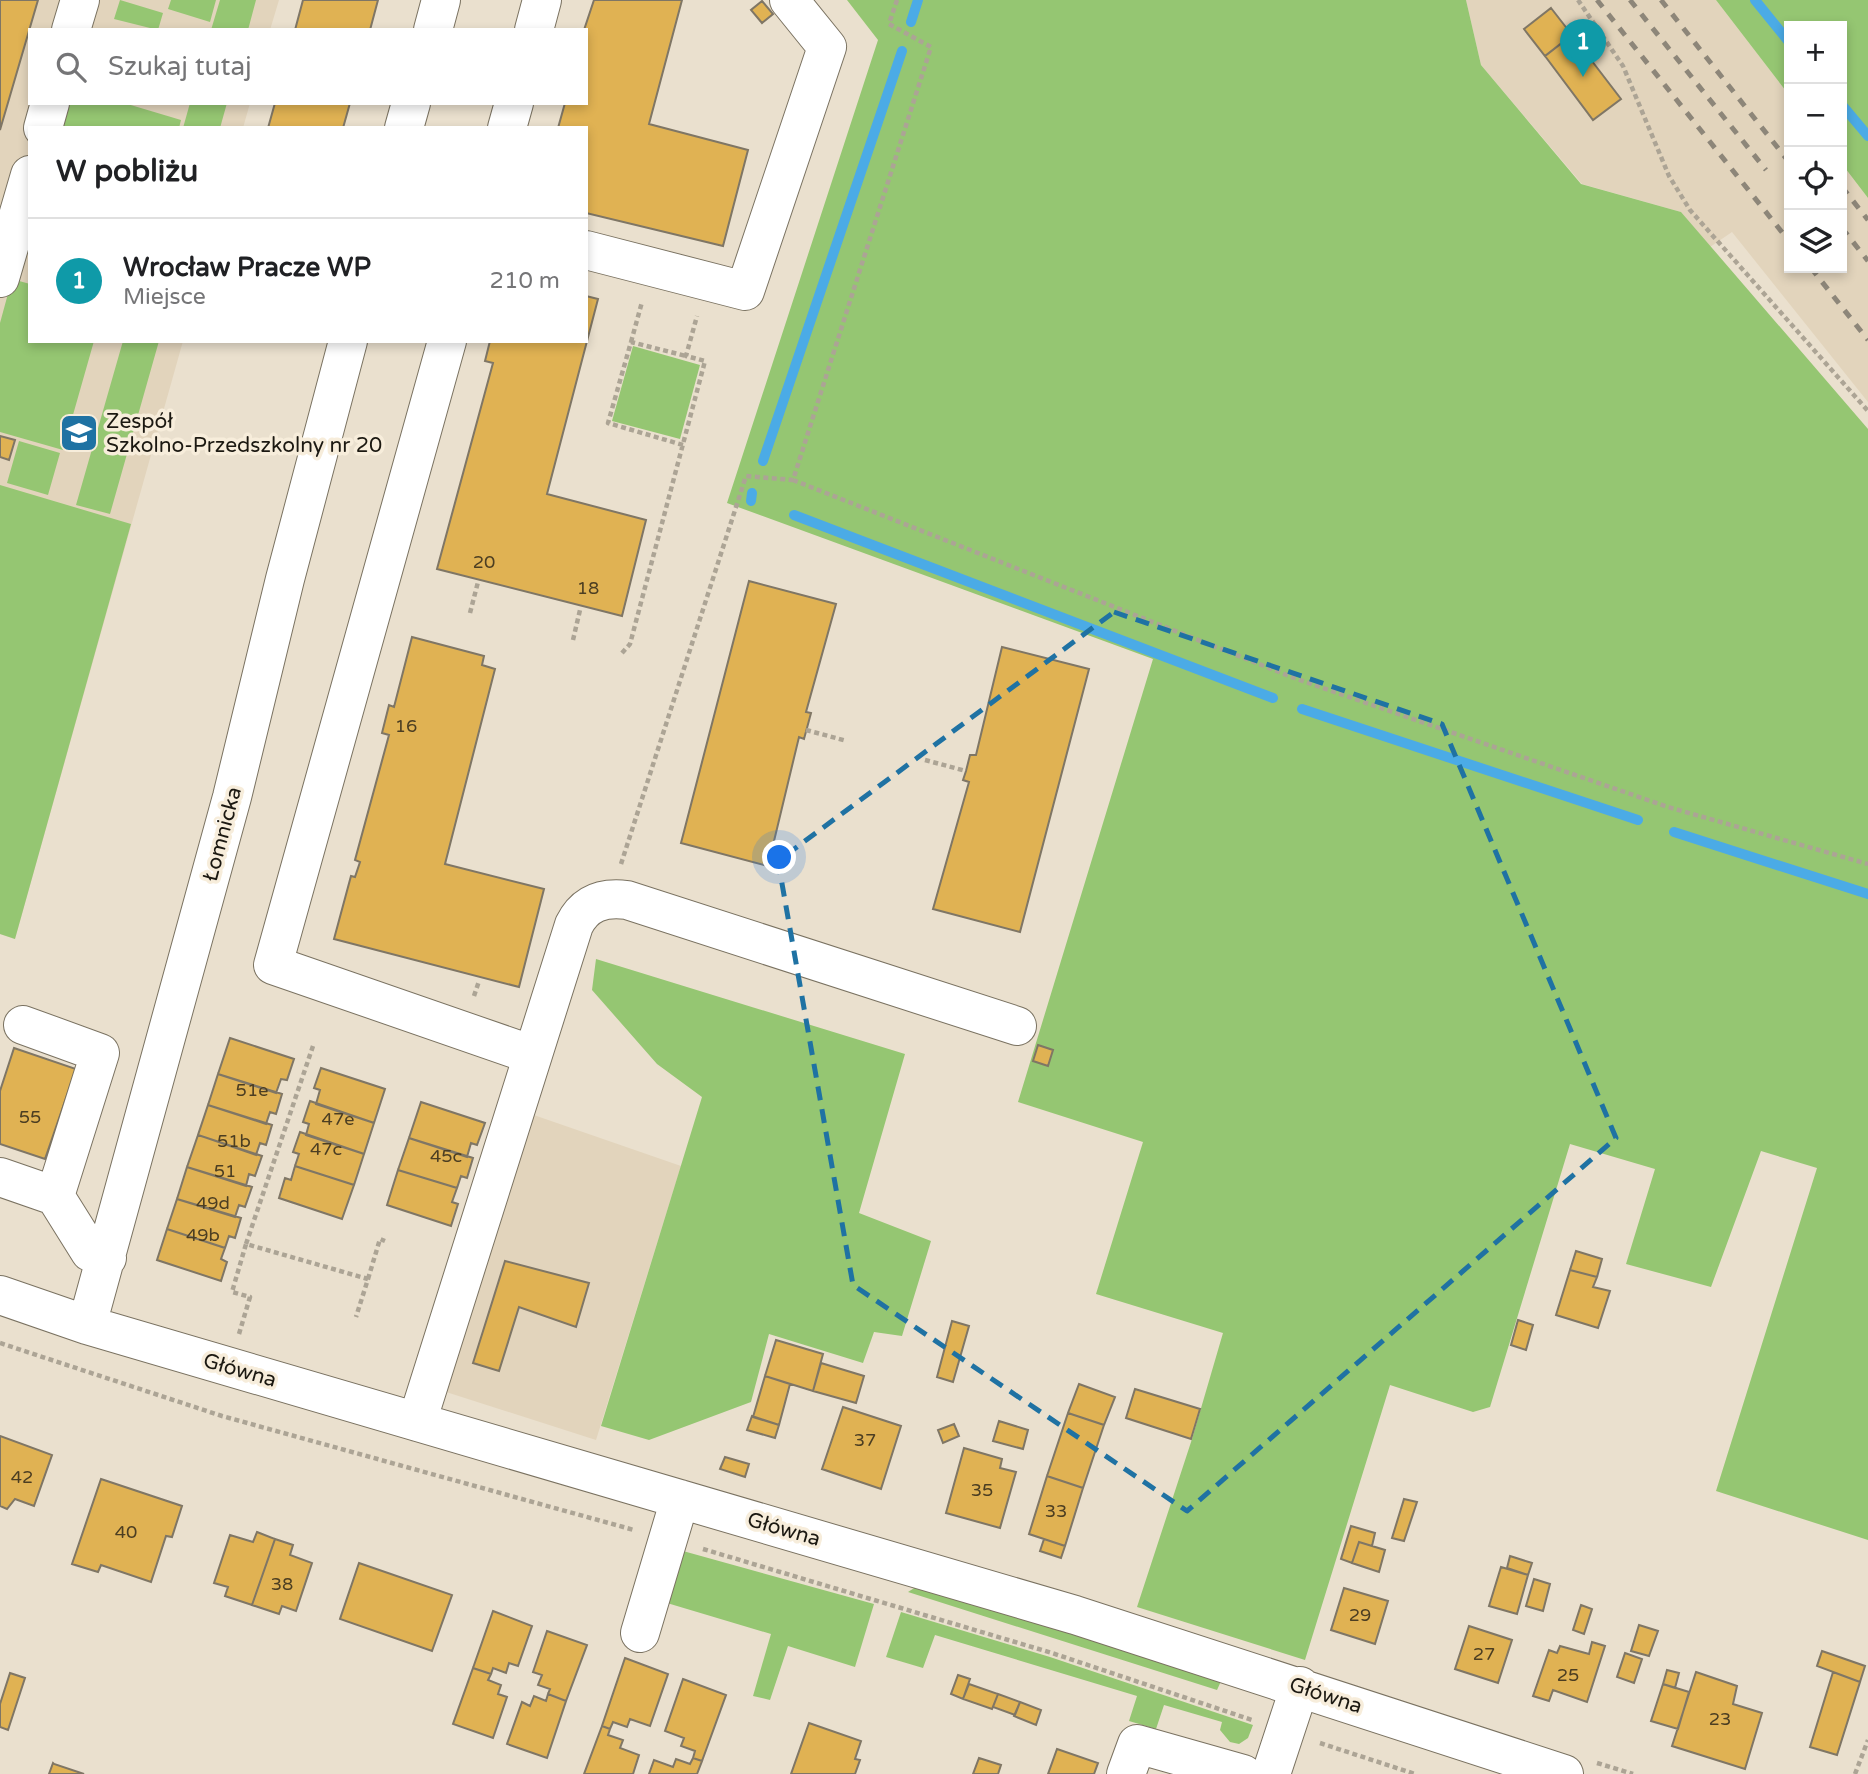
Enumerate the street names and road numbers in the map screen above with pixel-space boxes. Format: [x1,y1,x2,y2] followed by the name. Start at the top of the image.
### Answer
[198,784,247,884] street label: Łomnicka
[200,1348,279,1393] street label: Główna
[744,1507,823,1552] street label: Główna
[1286,1672,1365,1719] street label: Główna

